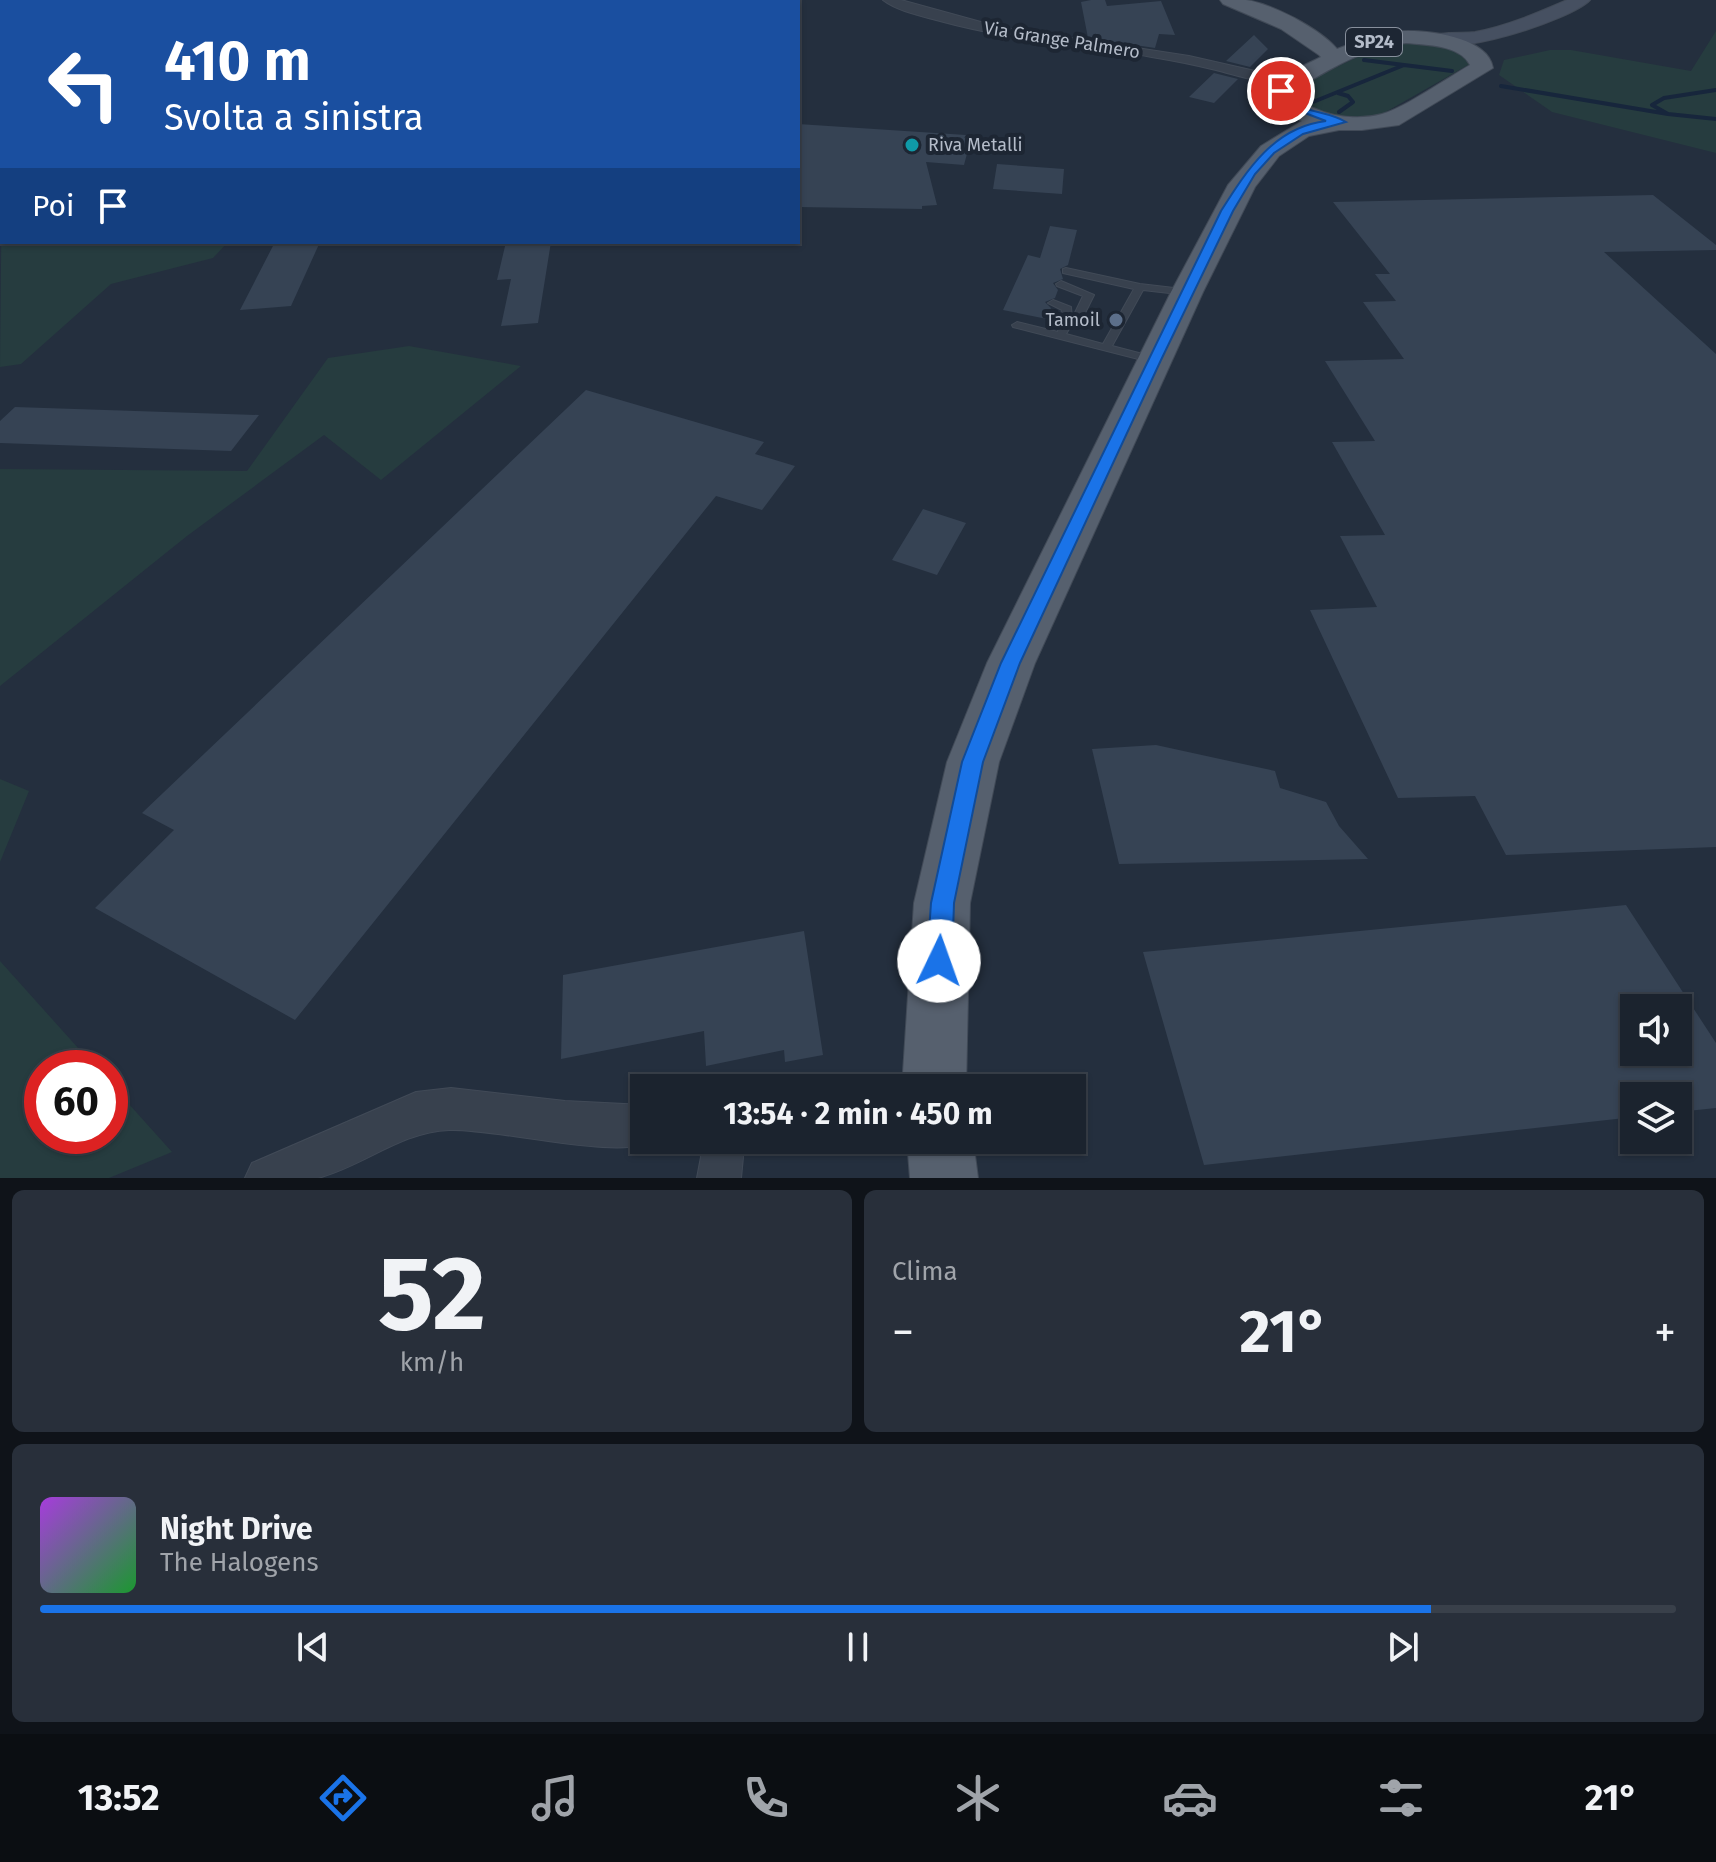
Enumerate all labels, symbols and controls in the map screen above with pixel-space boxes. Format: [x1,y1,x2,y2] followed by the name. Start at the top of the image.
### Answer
[982,17,1142,63] street label: Via Grange Palmero
[164,28,311,95] text: 410 m
[1346,28,1402,56] road number: SP24
[32,32,136,136] icon: left
[1247,57,1315,125] pin
[1259,69,1303,113] icon: arrive
[164,96,424,140] text: Svolta a sinistra
[928,134,1023,156] place label: Riva Metalli
[903,136,921,154] marker: Riva Metalli
[91,184,135,228] icon: arrive
[32,188,75,224] text: Poi
[1046,309,1100,331] place label: Tamoil
[1107,311,1125,329] marker: Tamoil
[897,919,981,1003] position arrow
[1620,994,1692,1154] map controls
[1620,994,1692,1066] button: sound
[24,1050,128,1154] speed limit sign: 60
[1620,1082,1692,1154] button: layers
[723,1096,993,1132] text: 13:54 · 2 min · 450 m
[378,1232,486,1357] text: 52
[892,1256,958,1287] text: Clima
[1240,1296,1328,1368] text: 21°
[892,1306,914,1359] text: −
[1654,1306,1676,1359] text: +
[400,1347,464,1378] text: km/h
[160,1511,313,1547] text: Night Drive
[160,1547,319,1578] text: The Halogens
[291,1625,335,1669] icon: previous
[836,1625,880,1669] icon: pause
[1381,1625,1425,1669] icon: next
[315,1770,371,1826] icon: directions
[527,1770,583,1826] icon: music
[738,1770,794,1826] icon: phone
[950,1770,1006,1826] icon: climate
[1162,1770,1218,1826] icon: car
[1373,1770,1429,1826] icon: filters
[78,1776,160,1820] text: 13:52
[1585,1776,1638,1820] text: 21°

